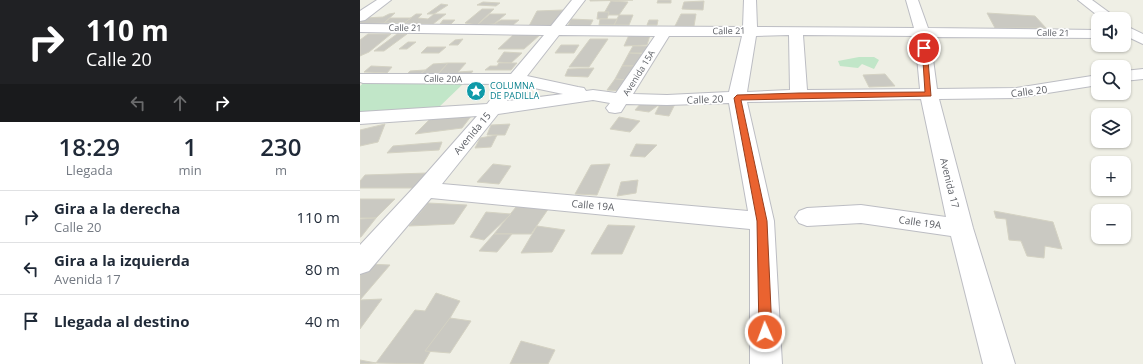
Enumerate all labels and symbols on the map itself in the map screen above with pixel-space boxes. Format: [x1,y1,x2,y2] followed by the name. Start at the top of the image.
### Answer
[388,21,422,34] street label: Calle 21
[712,24,746,37] street label: Calle 21
[1036,26,1070,39] street label: Calle 21
[907,31,941,65] pin
[619,47,658,98] street label: Avenida 15A
[424,72,463,85] street label: Calle 20A
[490,79,539,102] place label: COLUMNA DE PADILLA
[465,80,487,102] place icon: COLUMNA DE PADILLA
[1010,82,1048,100] street label: Calle 20
[686,91,724,107] street label: Calle 20
[450,109,494,157] street label: Avenida 15
[937,156,963,210] street label: Avenida 17
[571,196,616,214] street label: Calle 19A
[898,212,943,232] street label: Calle 19A
[744,311,786,353] position arrow

